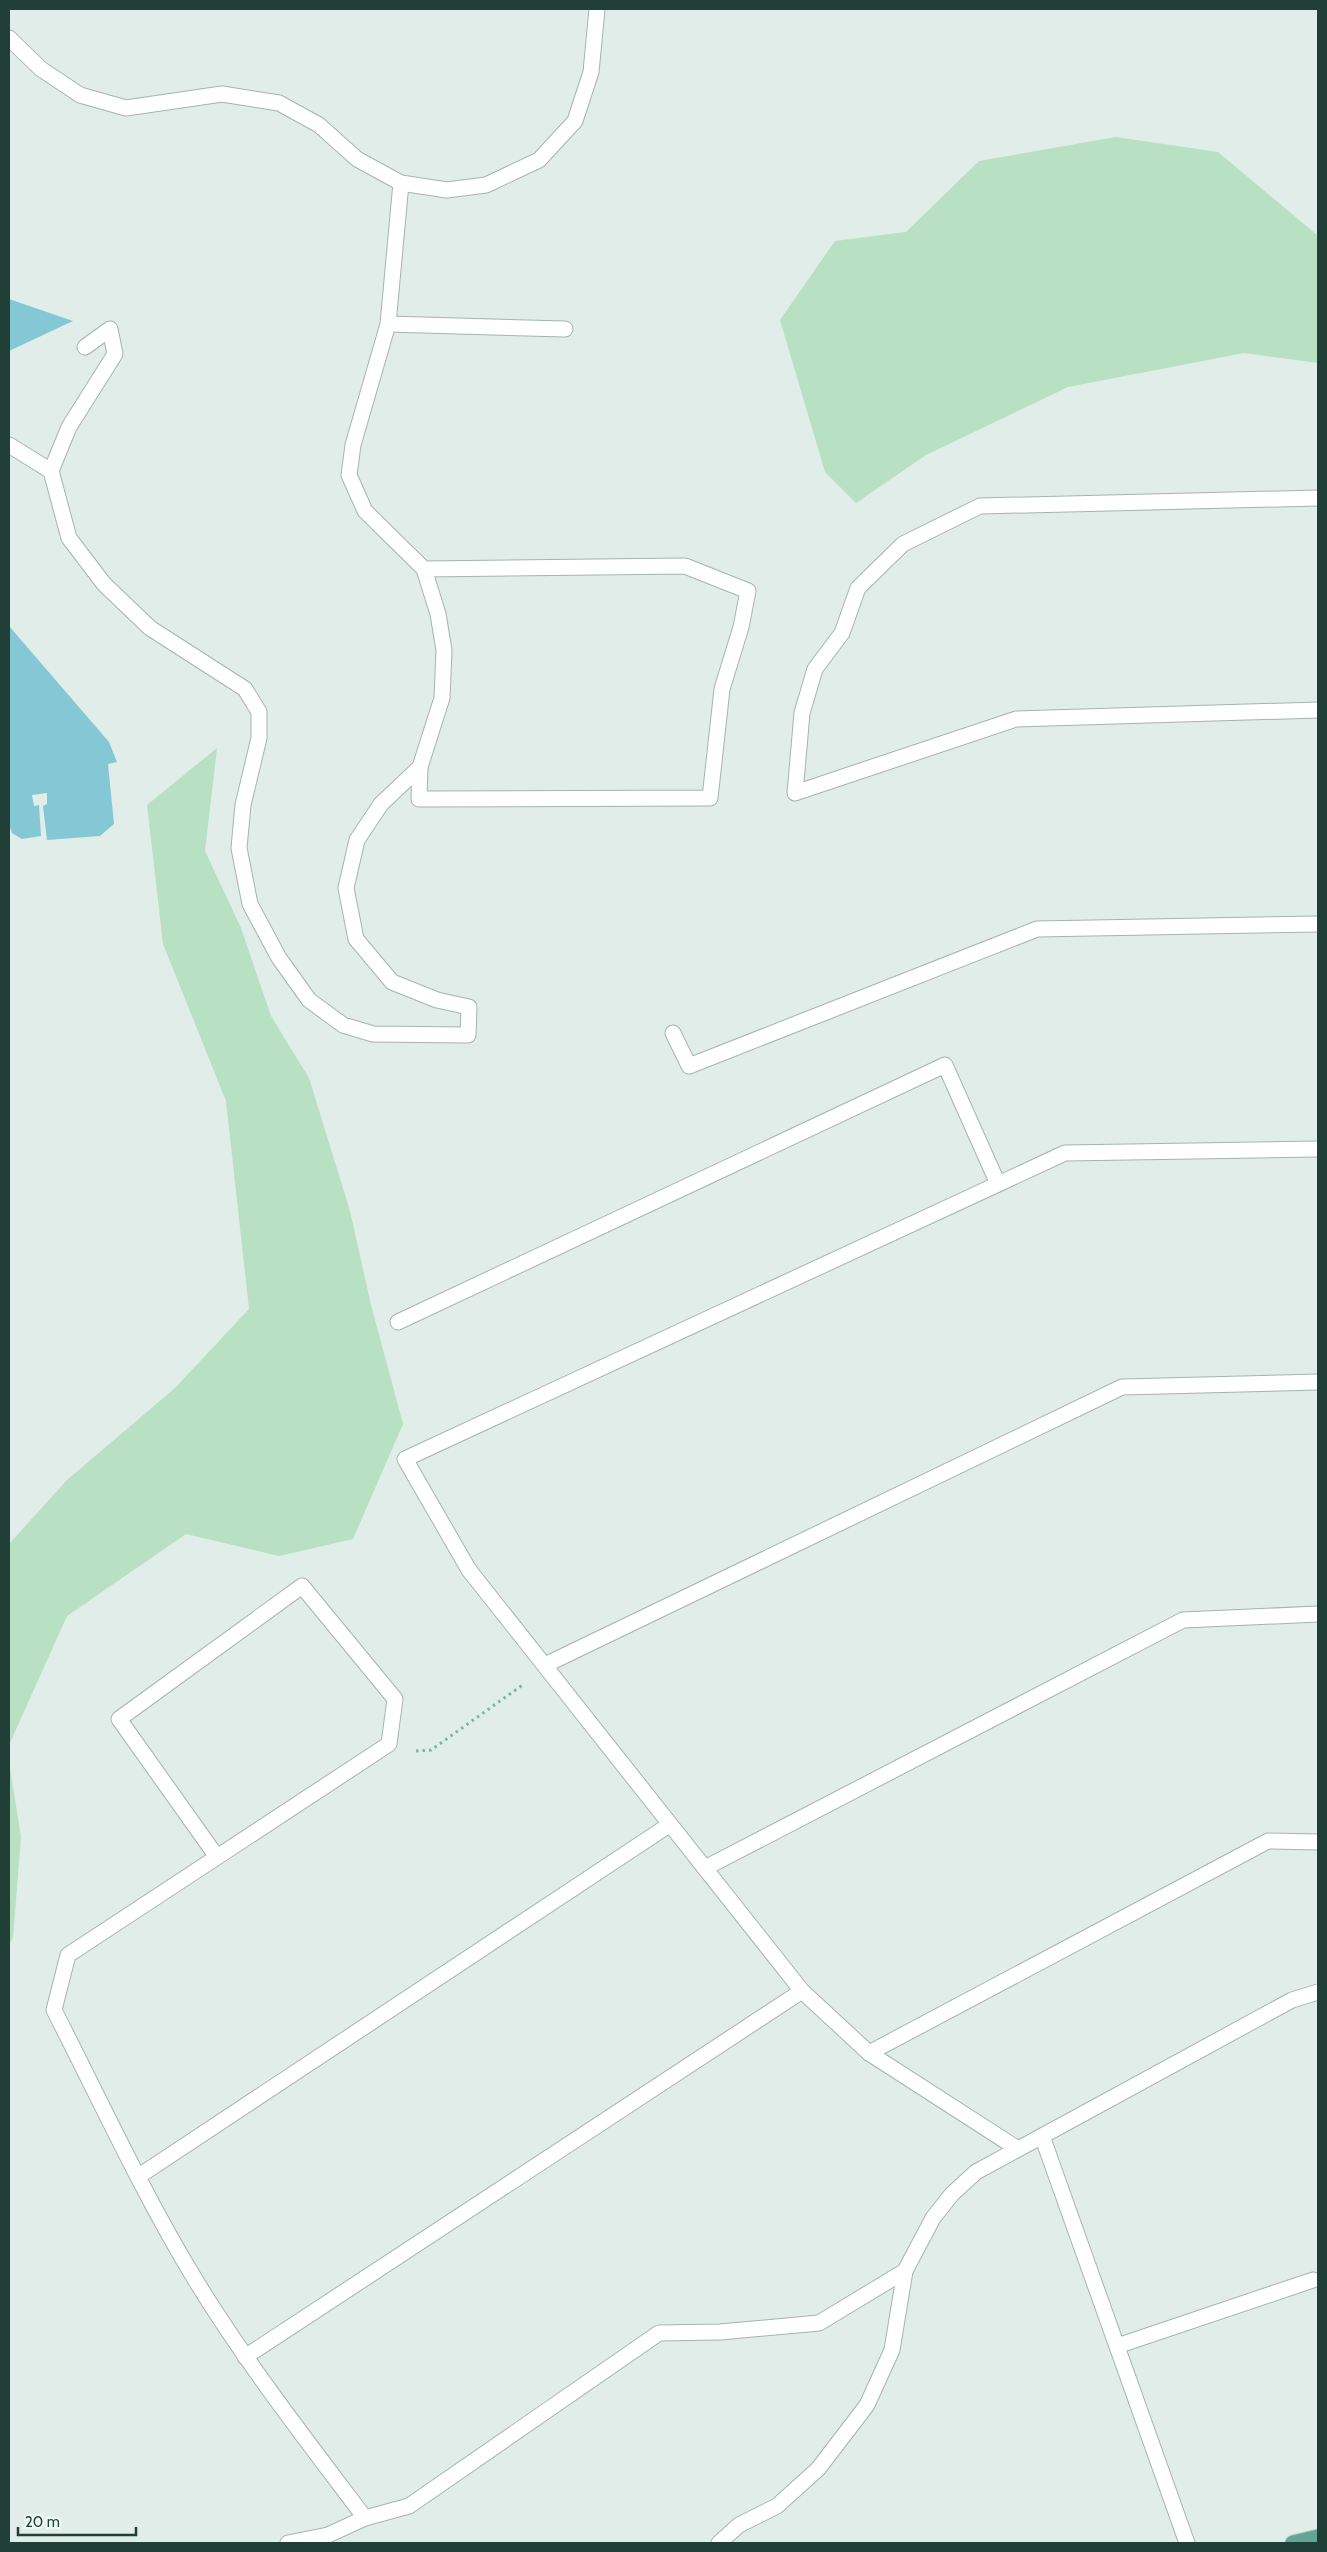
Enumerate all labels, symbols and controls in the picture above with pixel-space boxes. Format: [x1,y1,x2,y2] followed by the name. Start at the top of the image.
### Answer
[18,2504,135,2536] scale bar
[25,2513,60,2531] text: 20 m

